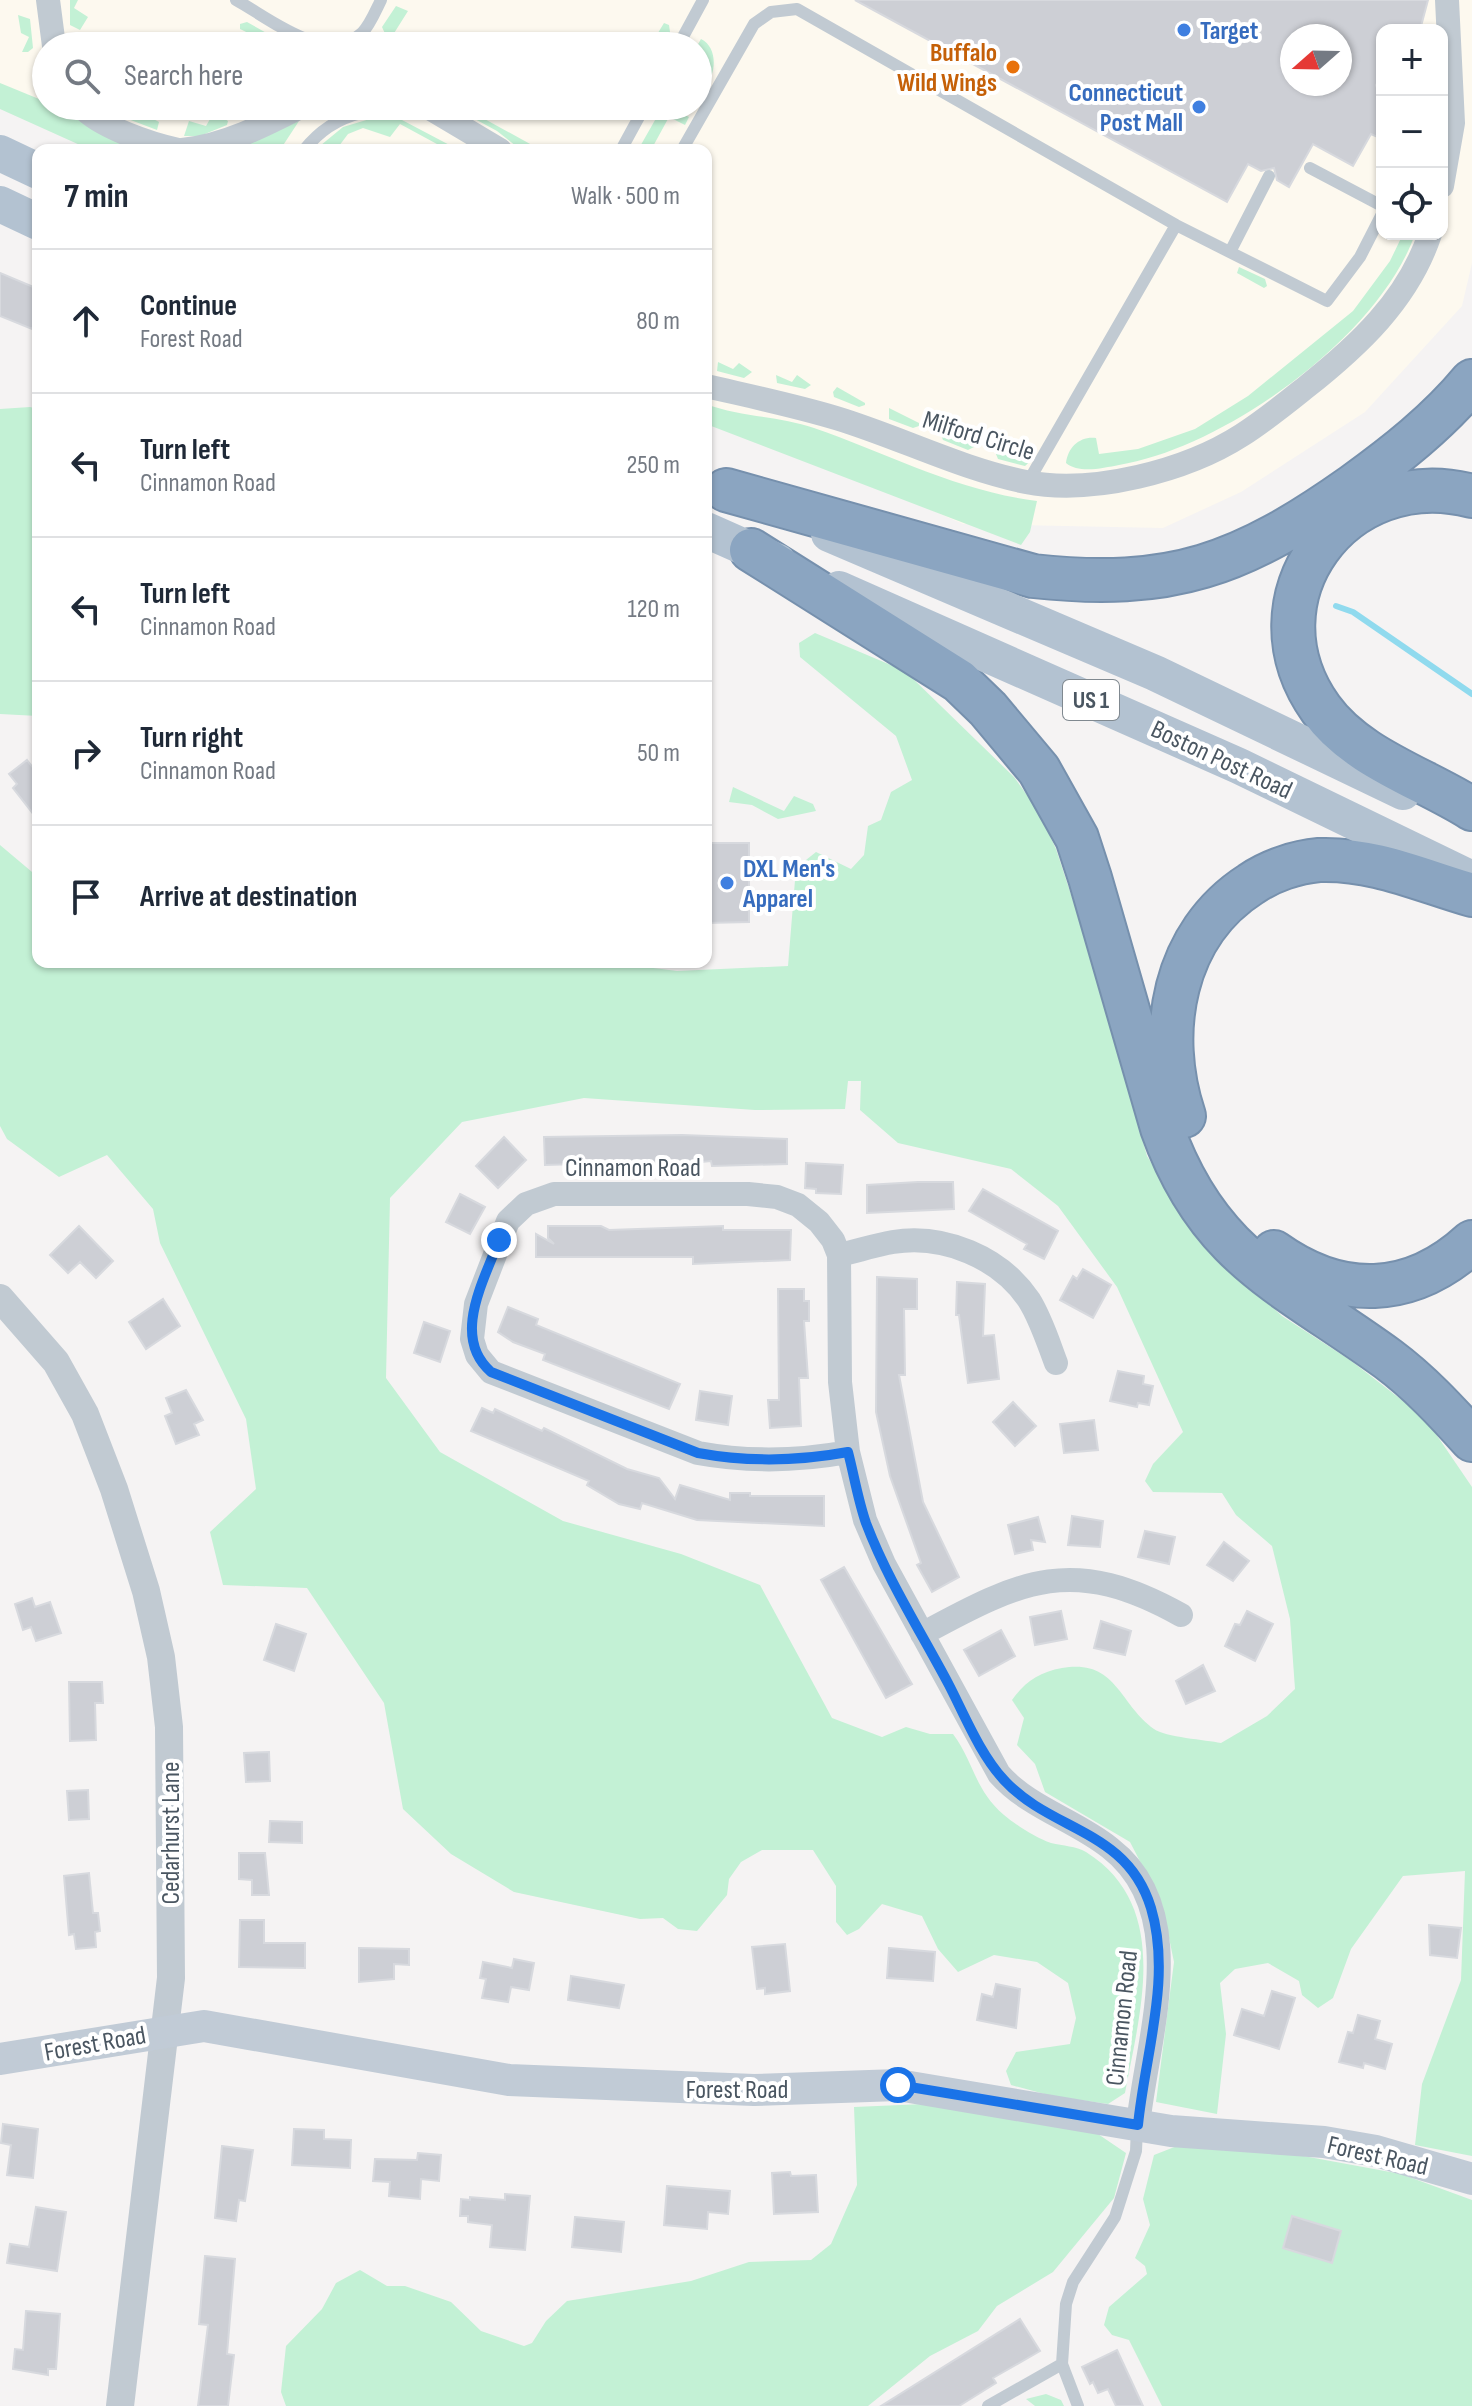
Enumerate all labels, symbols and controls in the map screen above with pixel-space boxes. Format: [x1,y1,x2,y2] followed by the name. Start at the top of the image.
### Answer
[1200,16,1259,47] place label: Target
[1175,21,1193,39] marker: Target
[1280,24,1352,96] north arrow
[1376,24,1448,240] map controls
[1376,24,1448,96] button: +
[32,32,712,120] search box
[897,38,997,99] place label: Buffalo Wild Wings
[60,54,104,98] icon: search
[124,58,243,94] text: Search here
[1004,58,1022,76] marker: Buffalo Wild Wings
[1069,78,1183,139] place label: Connecticut Post Mall
[1376,96,1448,168] button: −
[1190,98,1208,116] marker: Connecticut Post Mall
[1376,168,1448,240] button: locate
[64,176,129,217] text: 7 min
[571,181,680,212] text: Walk · 500 m
[140,288,237,324] text: Continue
[64,299,108,343] icon: ahead
[636,306,680,337] text: 80 m
[140,324,243,355] text: Forest Road
[919,405,1038,468] street label: Milford Circle
[140,432,230,468] text: Turn left
[64,443,108,487] icon: left
[626,450,680,481] text: 250 m
[140,468,276,499] text: Cinnamon Road
[140,576,230,612] text: Turn left
[64,587,108,631] icon: left
[627,594,680,625] text: 120 m
[140,612,276,643] text: Cinnamon Road
[1063,680,1119,720] road number: US 1
[1146,714,1297,807] street label: Boston Post Road
[140,720,243,756] text: Turn right
[64,731,108,775] icon: right
[637,738,680,769] text: 50 m
[140,756,276,787] text: Cinnamon Road
[742,854,835,915] place label: DXL Men's Apparel
[718,874,736,892] marker: DXL Men's Apparel
[64,875,108,919] icon: arrive
[140,879,357,915] text: Arrive at destination
[565,1153,701,1184] street label: Cinnamon Road
[481,1222,517,1258] route end
[156,1762,187,1904] street label: Cedarhurst Lane
[1100,1949,1145,2087] street label: Cinnamon Road
[42,2020,148,2069] street label: Forest Road
[880,2067,916,2103] route start
[686,2075,788,2106] street label: Forest Road
[1324,2130,1431,2183] street label: Forest Road

